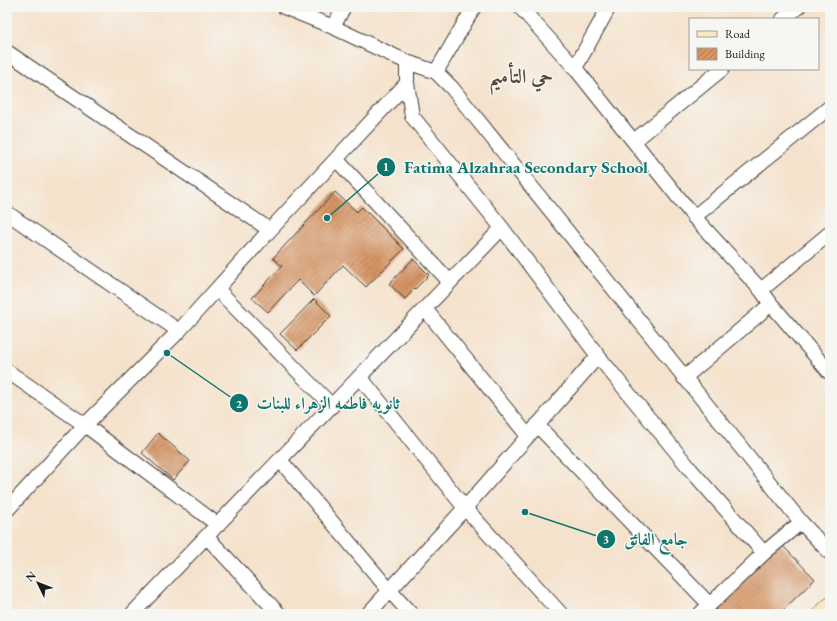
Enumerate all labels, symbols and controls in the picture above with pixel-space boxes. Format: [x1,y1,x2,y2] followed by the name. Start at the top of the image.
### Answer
[689,18,819,70] legend
[725,26,751,42] text: Road
[725,46,766,62] text: Building
[489,62,553,96] district label: حي التأميم
[376,152,656,181] callout: Fatima Alzahraa Secondary School
[404,156,648,178] text: Fatima Alzahraa Secondary School
[383,159,389,175] text: 1
[229,389,408,418] callout: ثانويه فاطمه الزهراء للبنات
[256,392,400,414] text: ثانويه فاطمه الزهراء للبنات
[236,396,243,412] text: 2
[596,524,696,553] callout: جامع الفائق
[624,528,688,555] text: جامع الفائق
[603,531,609,547] text: 3
[18,563,58,603] north arrow
[23,568,39,584] text: N

